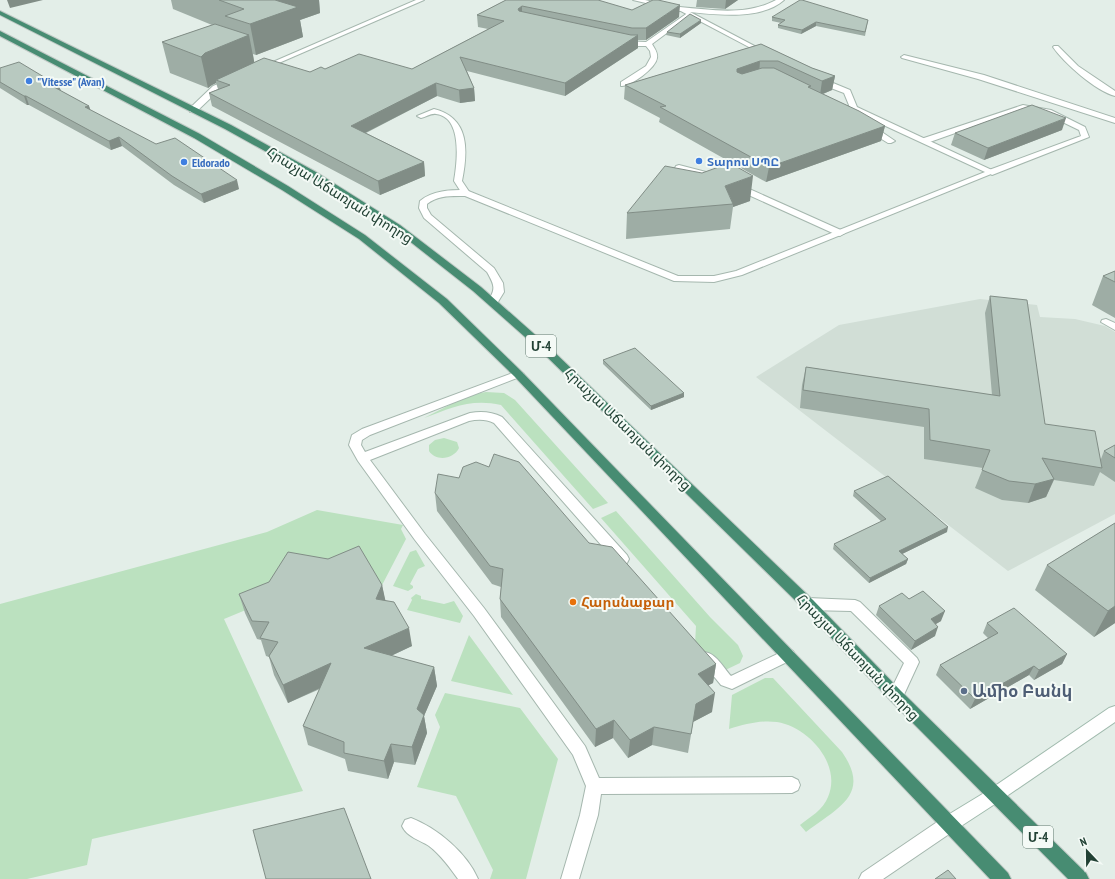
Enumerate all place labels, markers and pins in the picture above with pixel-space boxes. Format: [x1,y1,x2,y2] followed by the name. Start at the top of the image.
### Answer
[37,74,105,89] place label: "Vitesse" (Avan)
[24,76,34,86] marker: "Vitesse" (Avan)
[707,154,779,169] place label: Տարոս ՍՊԸ
[192,155,231,170] place label: Eldorado
[694,156,704,166] marker: Տարոս ՍՊԸ
[179,157,189,167] marker: Eldorado
[581,593,674,611] place label: Հարսնաքար
[568,597,578,607] marker: Հարսնաքար
[972,680,1072,702] place label: Ամիօ Բանկ
[959,686,969,696] marker: Ամիօ Բանկ

